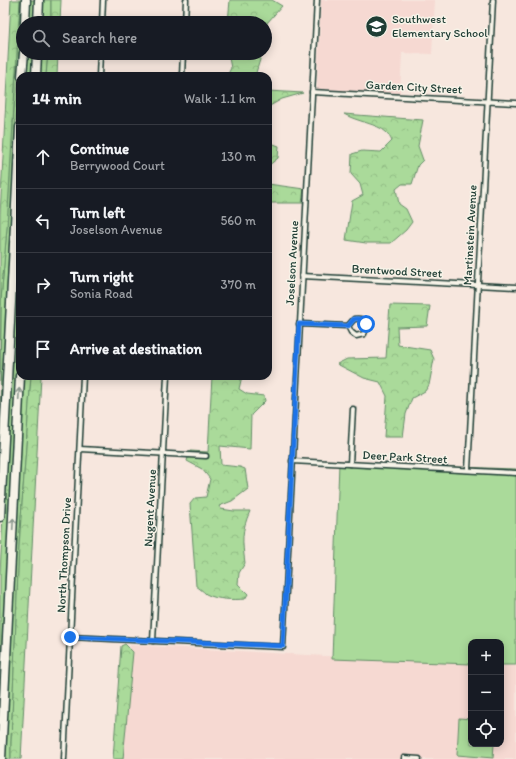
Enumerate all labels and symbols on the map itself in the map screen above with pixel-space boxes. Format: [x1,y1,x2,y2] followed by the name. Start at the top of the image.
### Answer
[392,12,488,40] place label: Southwest Elementary School
[364,13,390,39] school or university icon: Southwest Elementary School
[365,77,463,97] street label: Garden City Street
[460,184,480,286] street label: Martinstein Avenue
[283,220,301,306] street label: Joselson Avenue
[351,262,443,280] street label: Brentwood Street
[357,315,375,333] route start
[16,388,23,401] one-way arrow
[362,448,448,466] street label: Deer Park Street
[141,469,159,547] street label: Nugent Avenue
[54,497,74,613] street label: North Thompson Drive
[9,518,16,531] one-way arrow
[61,628,79,646] route end

